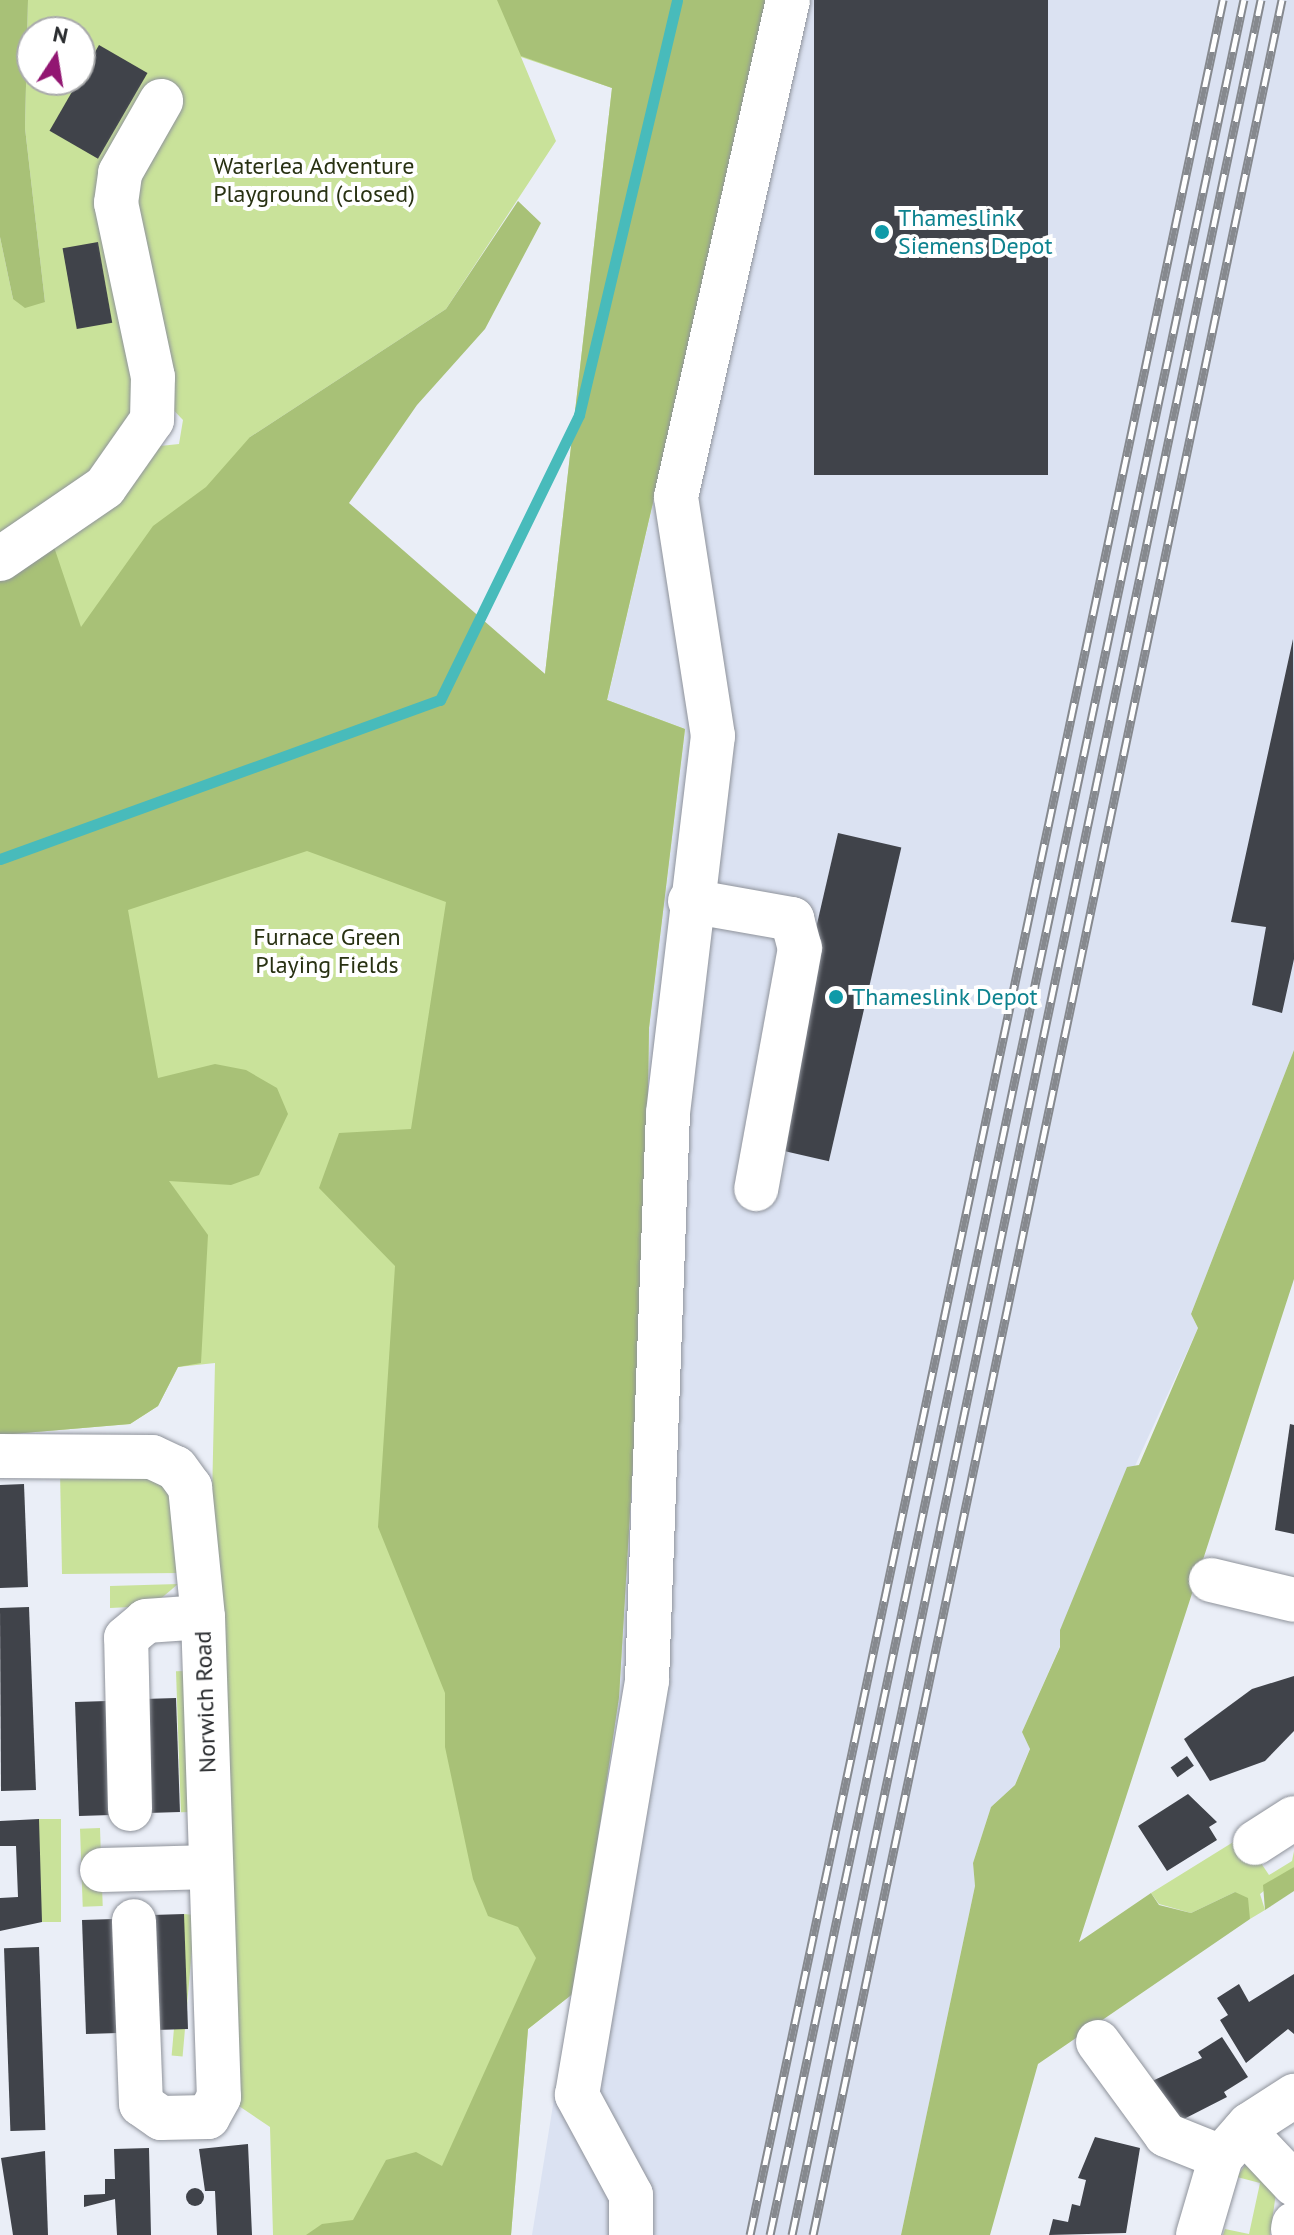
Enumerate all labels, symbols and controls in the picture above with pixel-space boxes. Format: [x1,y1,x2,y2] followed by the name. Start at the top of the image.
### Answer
[16,16,96,96] north arrow
[51,19,71,50] text: N
[213,152,415,208] park label: Waterlea Adventure Playground (closed)
[898,204,1053,260] place label: Thameslink Siemens Depot
[873,223,891,241] marker: Thameslink Siemens Depot
[253,923,401,979] park label: Furnace Green Playing Fields
[852,983,1038,1011] place label: Thameslink Depot
[827,988,845,1006] marker: Thameslink Depot
[188,1630,222,1774] street label: Norwich Road

